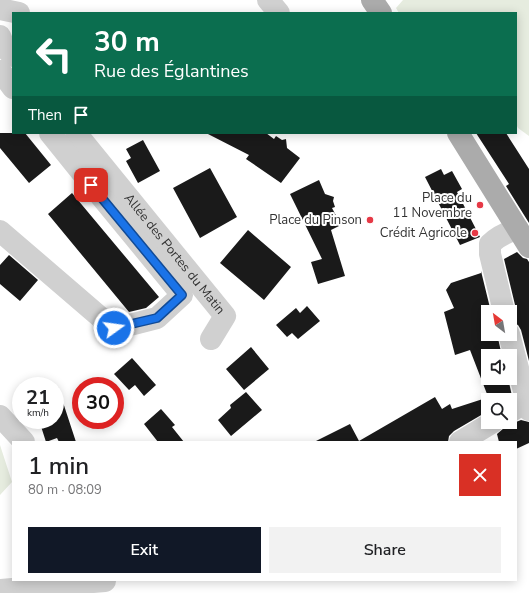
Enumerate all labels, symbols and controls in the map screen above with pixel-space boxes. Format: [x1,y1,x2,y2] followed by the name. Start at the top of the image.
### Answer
[94,23,160,61] text: 30 m
[28,28,80,80] icon: left
[94,59,249,83] text: Rue des Églantines
[70,104,92,126] icon: arrive
[28,105,62,125] text: Then
[74,168,108,202] pin
[80,174,102,196] icon: arrive
[393,189,472,222] place label: Place du 11 Novembre
[120,190,229,318] street label: Allée des Portes du Matin
[475,200,485,210] marker: Place du 11 Novembre
[269,211,362,229] place label: Place du Pinson
[365,215,375,225] marker: Place du Pinson
[380,224,467,242] place label: Crédit Agricole
[470,228,480,238] marker: Crédit Agricole
[481,305,517,341] north arrow
[481,305,517,429] map controls
[93,307,135,349] position arrow
[481,349,517,385] button: sound
[72,377,124,429] speed limit sign: 30
[26,384,50,411] text: 21
[481,393,517,429] button: search
[27,406,49,420] text: km/h
[28,450,89,482] text: 1 min
[459,454,501,496] button: close
[28,481,102,499] text: 80 m · 08:09
[28,527,261,573] button: Exit
[269,527,501,573] button: Share

